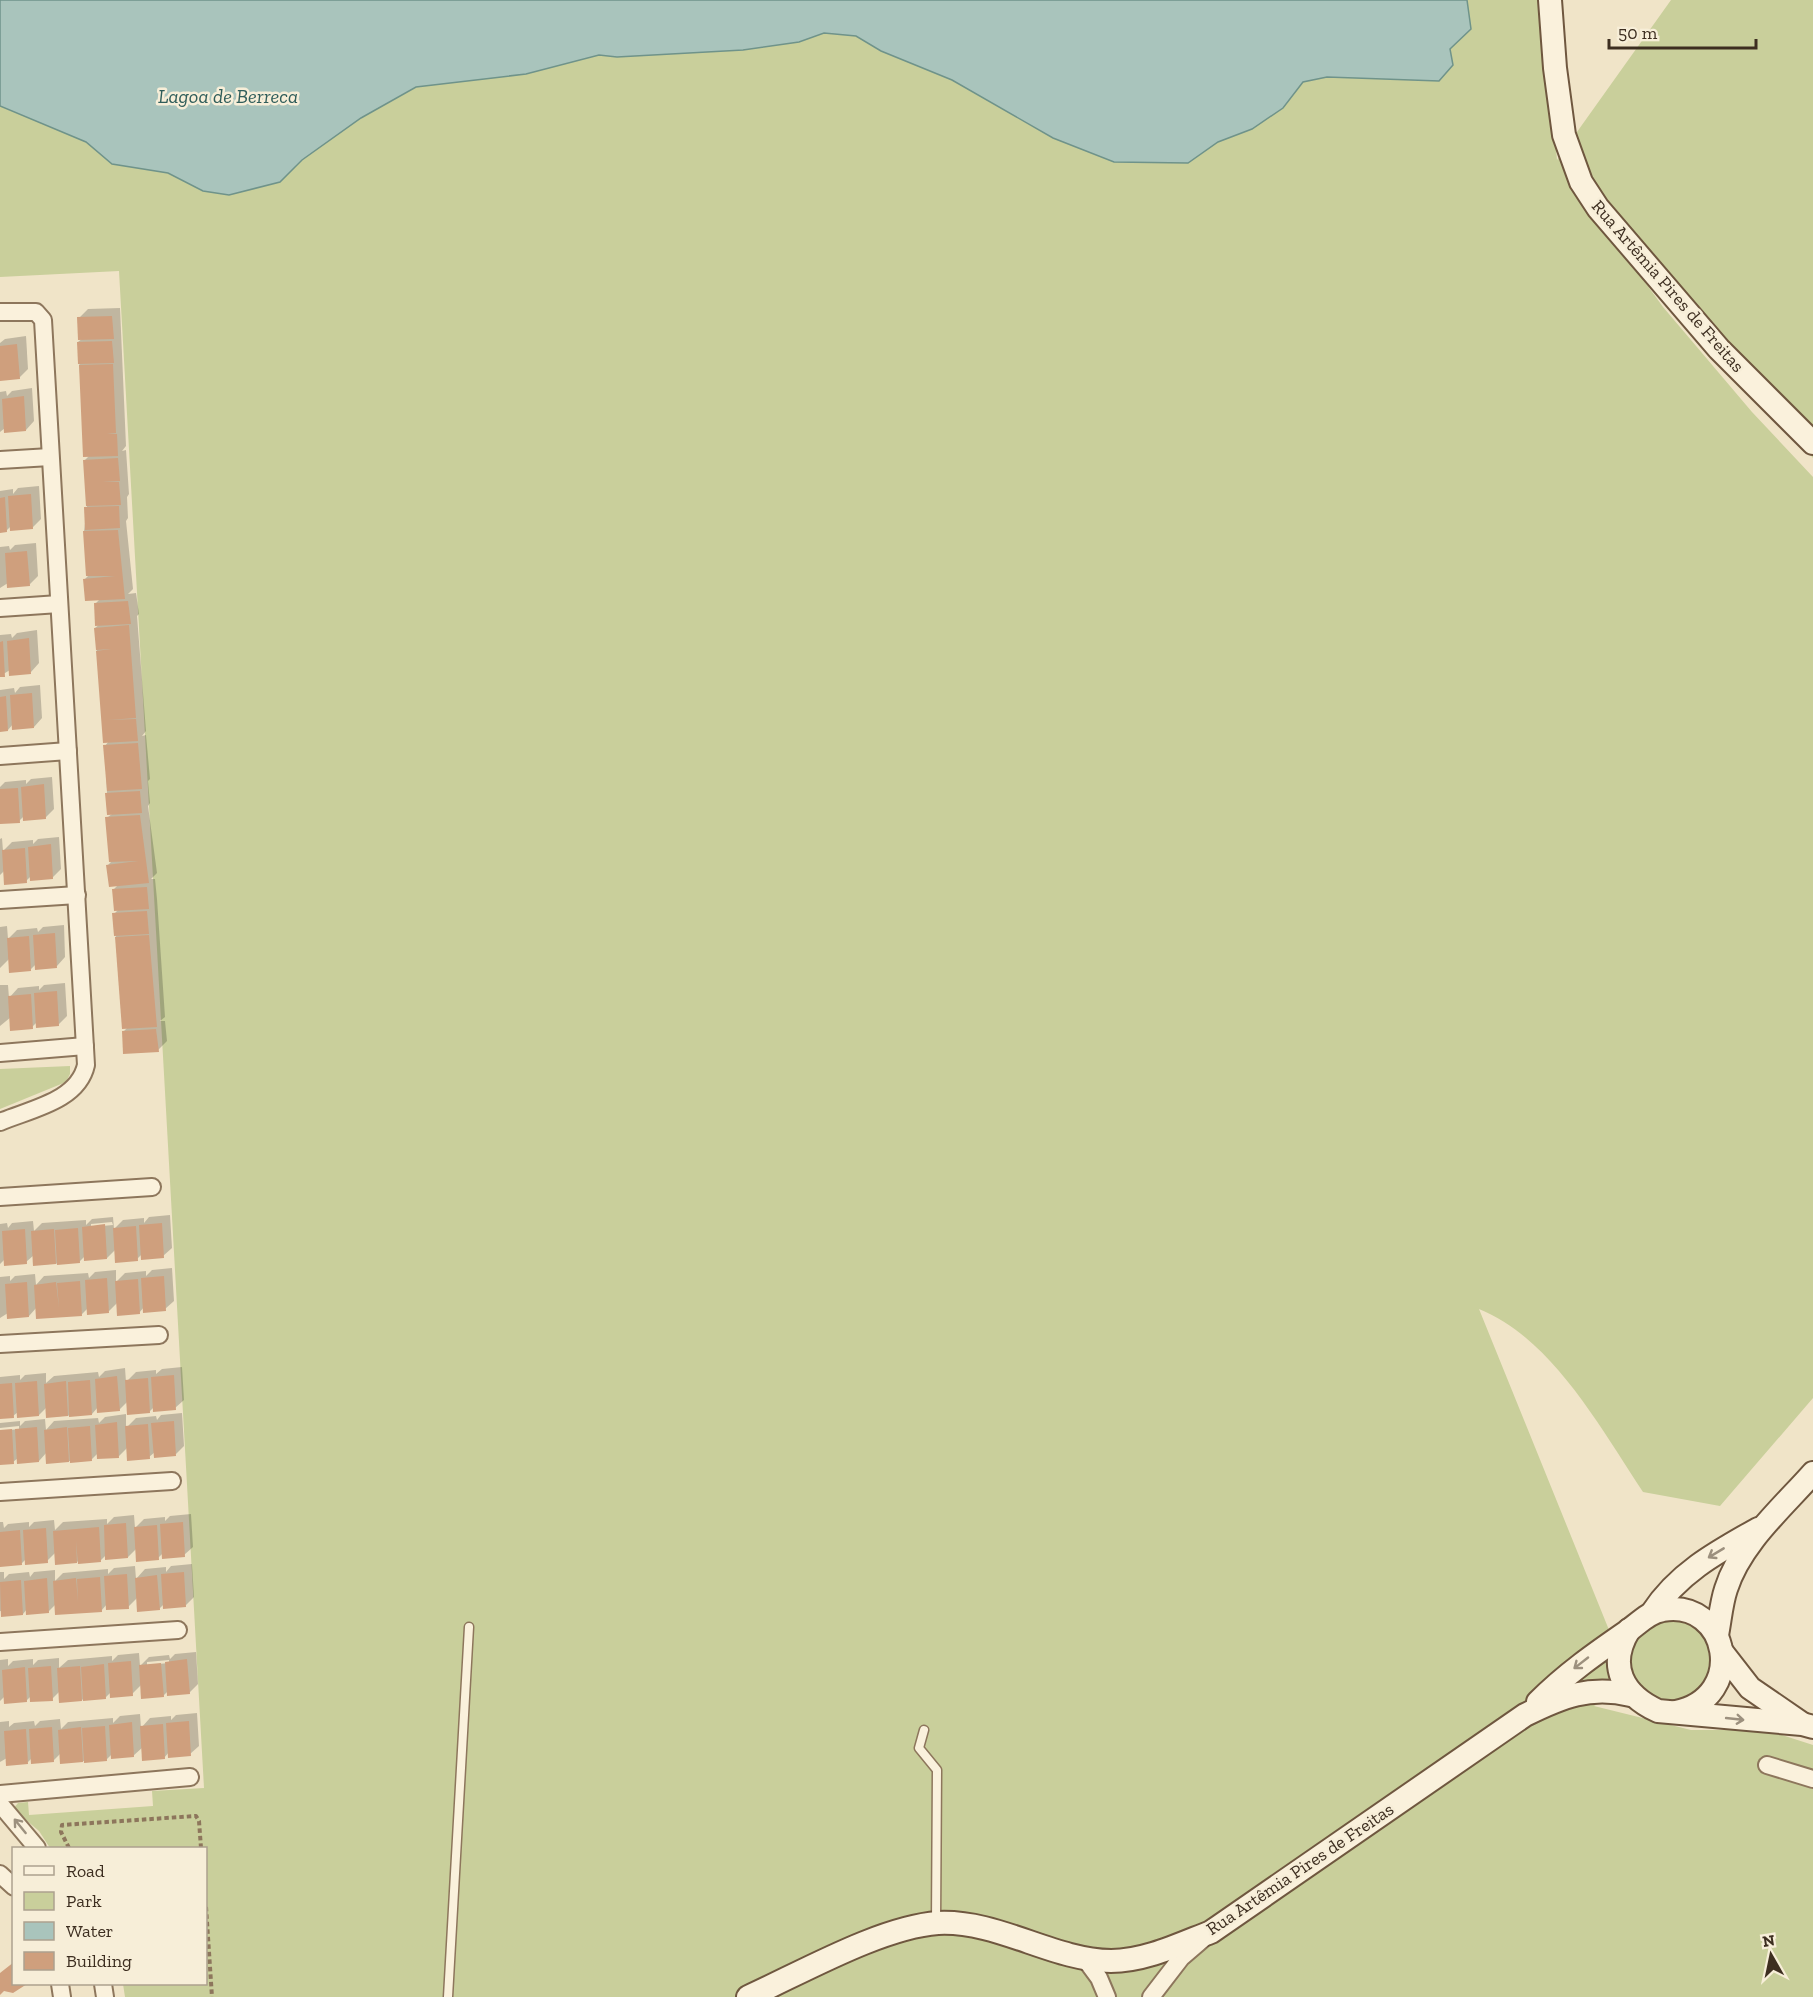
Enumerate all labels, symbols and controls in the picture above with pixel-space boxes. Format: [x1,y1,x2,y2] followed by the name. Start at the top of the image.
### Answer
[1609,12,1756,50] scale bar
[1618,22,1658,44] text: 50 m
[158,84,298,108] water label: Lagoa de Berreca
[1587,195,1749,377] street label: Rua Artêmia Pires de Freitas
[1708,1547,1725,1559] one-way arrow
[1573,1657,1589,1670] one-way arrow
[1724,1714,1744,1725] one-way arrow
[1202,1798,1398,1940] street label: Rua Artêmia Pires de Freitas
[13,1818,26,1834] one-way arrow
[12,1847,207,1985] legend
[66,1860,105,1882] text: Road
[66,1890,102,1912] text: Park
[66,1920,113,1942] text: Water
[1741,1925,1801,1985] north arrow
[1761,1930,1776,1951] text: N
[66,1950,132,1972] text: Building

